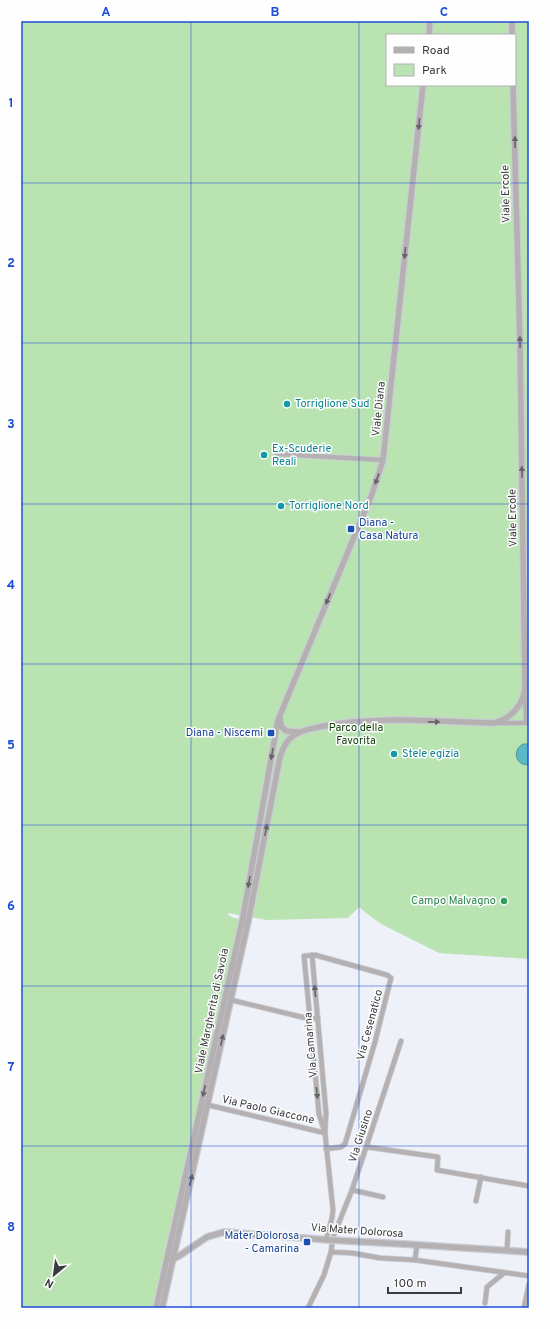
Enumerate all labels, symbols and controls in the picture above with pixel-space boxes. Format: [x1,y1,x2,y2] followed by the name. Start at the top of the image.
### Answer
[101,5,111,21] text: A
[271,5,280,21] text: B
[440,5,448,21] text: C
[386,34,516,86] legend
[422,43,450,59] text: Road
[422,63,447,79] text: Park
[8,96,14,112] text: 1
[416,118,422,130] one-way arrow
[512,135,518,148] one-way arrow
[498,165,514,223] street label: Viale Ercole
[402,247,409,259] one-way arrow
[7,256,15,272] text: 2
[517,335,523,348] one-way arrow
[369,381,389,437] street label: Viale Diana
[295,397,369,411] place label: Torriglione Sud
[282,399,292,409] marker: Torriglione Sud
[7,417,15,433] text: 3
[272,442,331,469] place label: Ex-Scuderie Reali
[259,450,269,460] marker: Ex-Scuderie Reali
[519,465,525,478] one-way arrow
[374,473,380,485] one-way arrow
[505,489,521,547] street label: Viale Ercole
[289,499,369,513] place label: Torriglione Nord
[276,501,286,511] marker: Torriglione Nord
[359,516,419,543] place label: Diana - Casa Natura
[346,524,356,534] marker: Diana - Casa Natura
[7,578,15,594] text: 4
[324,594,330,606] one-way arrow
[428,718,440,725] one-way arrow
[329,721,384,748] park label: Parco della Favorita
[186,726,263,740] place label: Diana - Niscemi
[266,728,276,738] marker: Diana - Niscemi
[7,738,15,754] text: 5
[402,747,459,761] place label: Stele egizia
[269,748,275,760] one-way arrow
[389,749,399,759] marker: Stele egizia
[263,824,269,836] one-way arrow
[246,876,252,888] one-way arrow
[411,894,496,908] place label: Campo Malvagno
[499,896,509,906] marker: Campo Malvagno
[7,899,15,915] text: 6
[192,947,232,1075] street label: Viale Margherita di Savoia
[312,985,319,997] one-way arrow
[354,988,386,1062] street label: Via Cesenatico
[301,1011,321,1078] street label: Via Camarina
[220,1034,226,1046] one-way arrow
[8,1060,15,1076] text: 7
[201,1085,207,1098] one-way arrow
[314,1087,320,1099] one-way arrow
[220,1093,316,1127] street label: Via Paolo Giaccone
[346,1108,376,1164] street label: Via Giusino
[188,1174,194,1186] one-way arrow
[7,1220,15,1236] text: 8
[310,1221,404,1241] street label: Via Mater Dolorosa
[225,1229,299,1256] place label: Mater Dolorosa - Camarina
[302,1237,312,1247] marker: Mater Dolorosa - Camarina
[34,1255,74,1295] north arrow
[388,1269,461,1295] scale bar
[43,1275,56,1291] text: N
[394,1276,427,1292] text: 100 m

